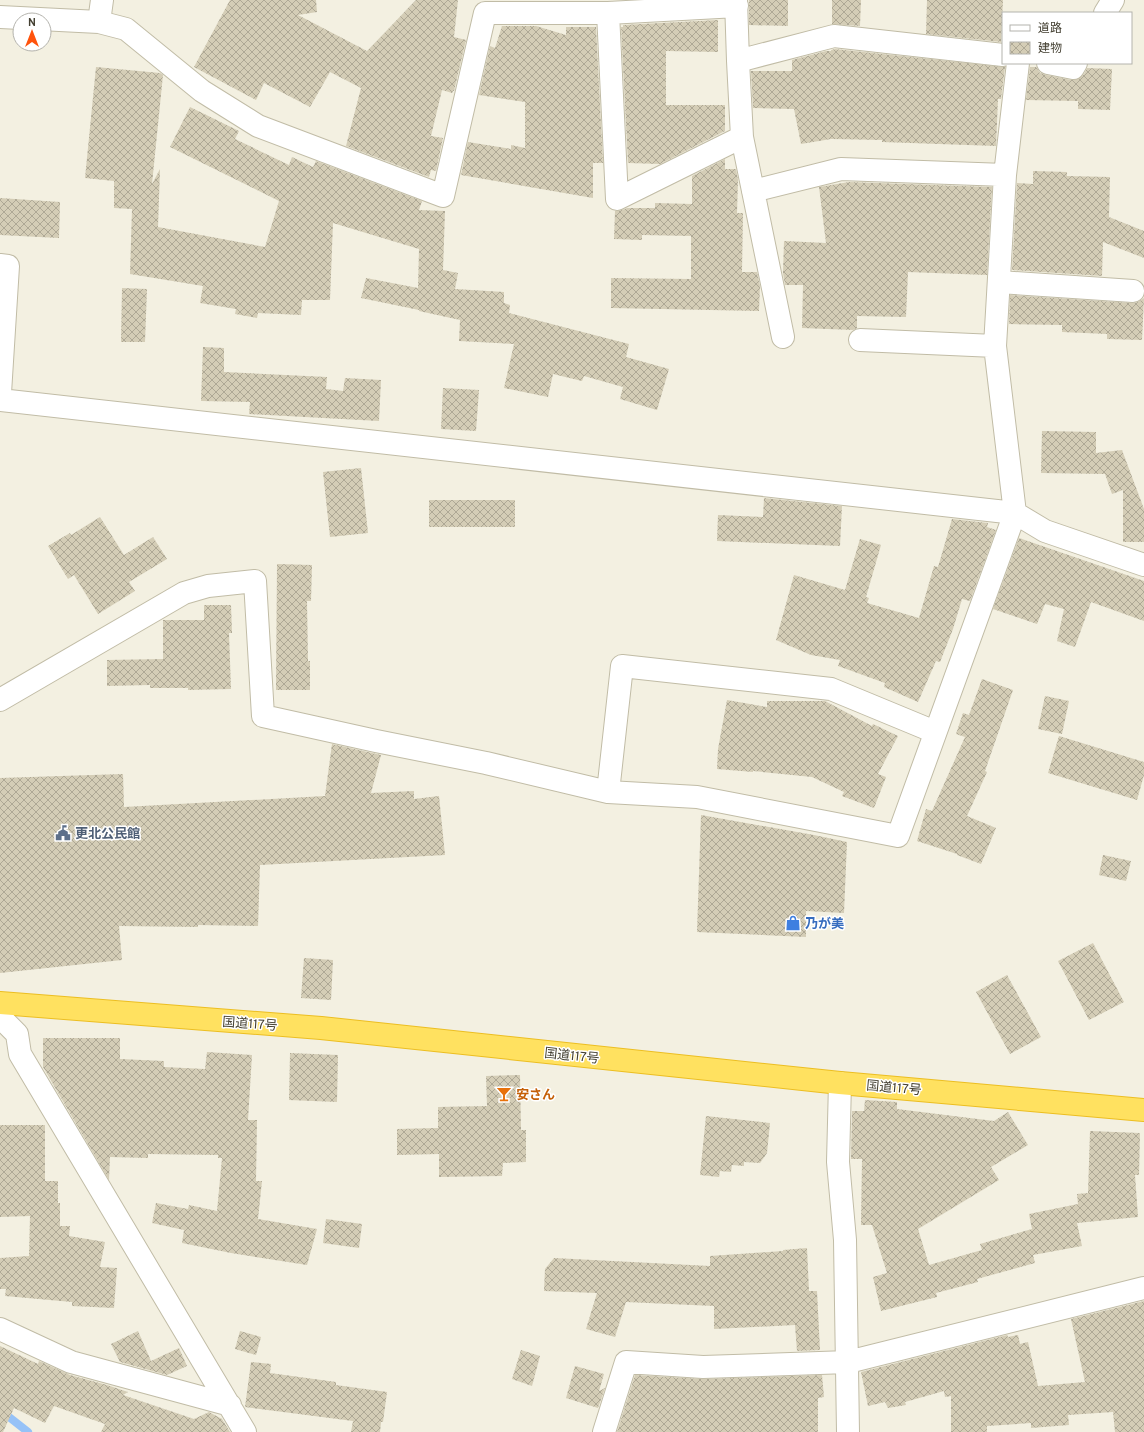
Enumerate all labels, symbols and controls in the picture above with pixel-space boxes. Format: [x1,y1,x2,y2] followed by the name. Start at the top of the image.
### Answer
[12,12,52,52] north arrow
[1002,12,1132,64] legend
[28,16,36,30] text: N
[1038,21,1062,37] text: 道路
[1038,41,1062,57] text: 建物
[54,824,72,842] public building icon: 更北公民館
[75,827,140,843] place label: 更北公民館
[784,914,802,932] shop icon: 乃が美
[805,916,844,933] place label: 乃が美
[222,1015,278,1035] street label: 国道117号
[543,1046,600,1068] street label: 国道117号
[866,1079,922,1099] street label: 国道117号
[495,1085,513,1103] bar icon: 安さん
[516,1088,555,1104] place label: 安さん

